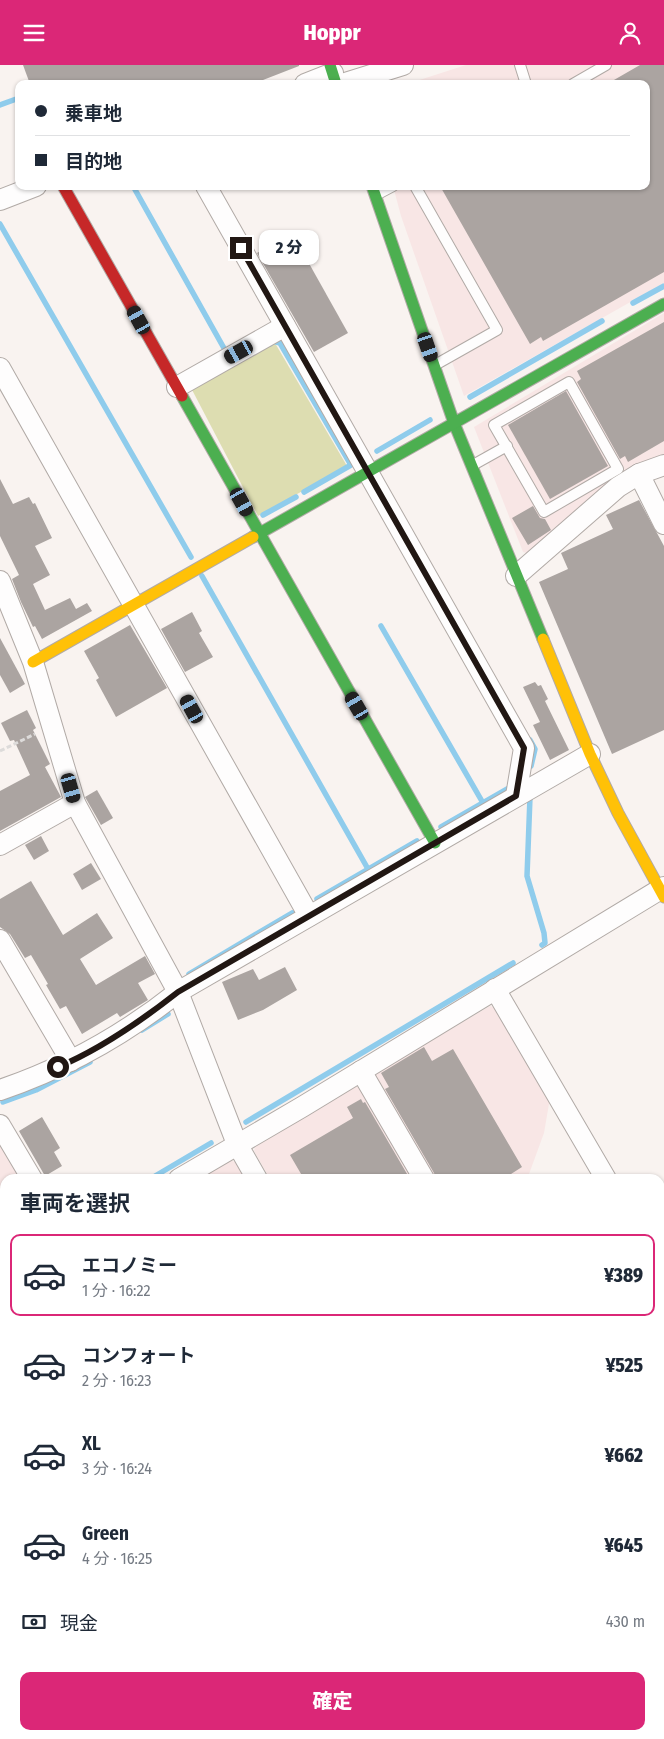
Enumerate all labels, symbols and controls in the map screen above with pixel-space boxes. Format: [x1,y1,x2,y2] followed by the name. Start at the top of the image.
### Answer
[20,19,48,47] icon: menu
[303,19,361,46] text: Hoppr
[616,19,644,47] icon: person
[65,102,122,125] text: 乗車地
[65,150,122,173] text: 目的地
[258,231,318,265] callout: 2 分
[230,237,252,259] route end
[276,238,302,257] text: 2 分
[125,303,152,337] car
[416,330,439,364] car
[222,338,255,366] car
[228,485,255,519] car
[343,689,370,723] car
[178,692,205,726] car
[59,772,82,804] car
[47,1056,69,1078] route start
[20,1190,130,1217] text: 車両を選択
[22,1253,67,1298] icon: car
[82,1254,177,1277] text: エコノミー
[604,1264,643,1287] text: ¥389
[82,1281,151,1300] text: 1 分 · 16:22
[22,1343,67,1388] icon: car
[82,1344,195,1367] text: コンフォート
[605,1354,643,1377] text: ¥525
[82,1371,152,1390] text: 2 分 · 16:23
[82,1432,101,1455] text: XL
[22,1433,67,1478] icon: car
[605,1444,643,1467] text: ¥662
[82,1459,152,1478] text: 3 分 · 16:24
[82,1522,129,1545] text: Green
[22,1523,67,1568] icon: car
[604,1534,643,1557] text: ¥645
[82,1549,152,1568] text: 4 分 · 16:25
[20,1608,48,1636] icon: cash
[60,1612,98,1635] text: 現金
[606,1612,645,1631] text: 430 m
[20,1672,645,1730] button: 確定

